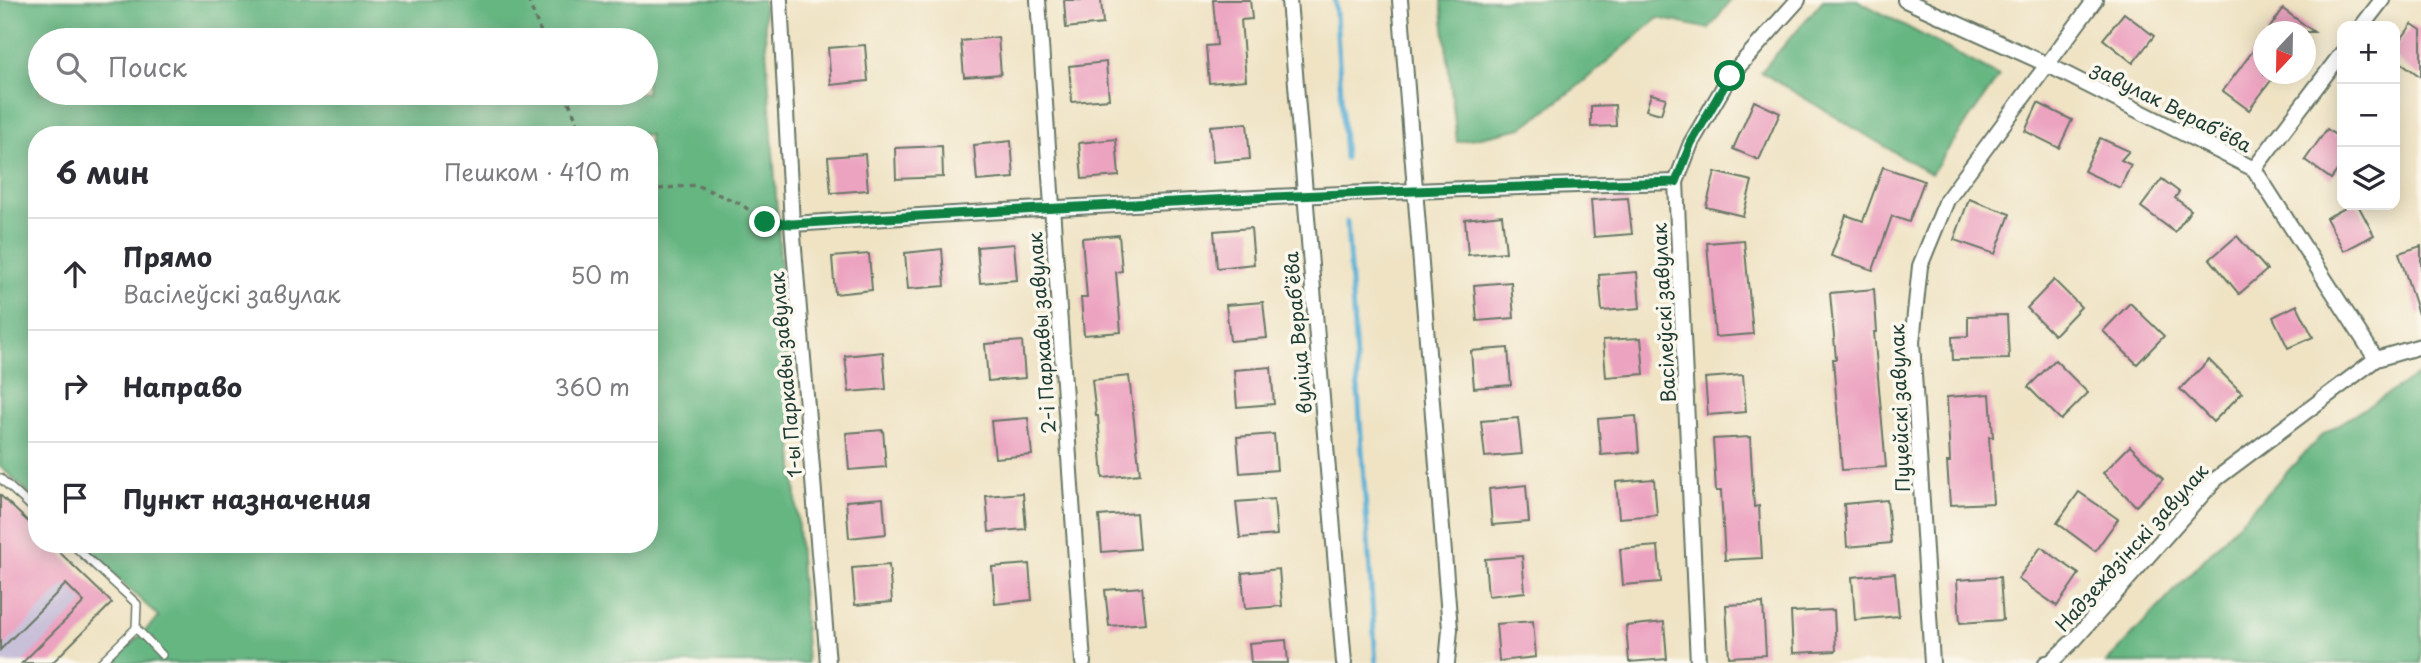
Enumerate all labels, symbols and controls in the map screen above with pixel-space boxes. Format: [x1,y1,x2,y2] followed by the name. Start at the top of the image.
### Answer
[2253,21,2316,84] north arrow
[2337,21,2400,210] map controls
[2337,21,2400,84] button: +
[28,28,658,105] search box
[108,47,187,86] text: Поиск
[52,48,90,86] icon: search
[2086,53,2257,158] street label: завулак Верабʼёва
[1714,60,1745,91] route start
[2337,84,2400,147] button: −
[2337,147,2400,210] button: layers
[56,149,150,194] text: 6 мин
[444,154,630,189] text: Пешком · 410 m
[749,206,780,237] route end
[1644,222,1682,403] street label: Васілеўскі завулак
[1020,231,1062,435] street label: 2-і Паркавы завулак
[123,237,212,276] text: Прямо
[1276,251,1318,415] street label: вуліца Верабʼёва
[56,255,94,293] icon: ahead
[570,257,630,292] text: 50 m
[762,270,808,479] street label: 1-ы Паркавы завулак
[123,276,341,311] text: Васілеўскі завулак
[1882,323,1916,492] street label: Пуцейскі завулак
[56,367,94,405] icon: right
[123,367,242,406] text: Направо
[555,369,630,404] text: 360 m
[2048,456,2214,637] street label: Надзеждзінскі завулак
[56,479,94,517] icon: arrive
[123,479,371,518] text: Пункт назначения

